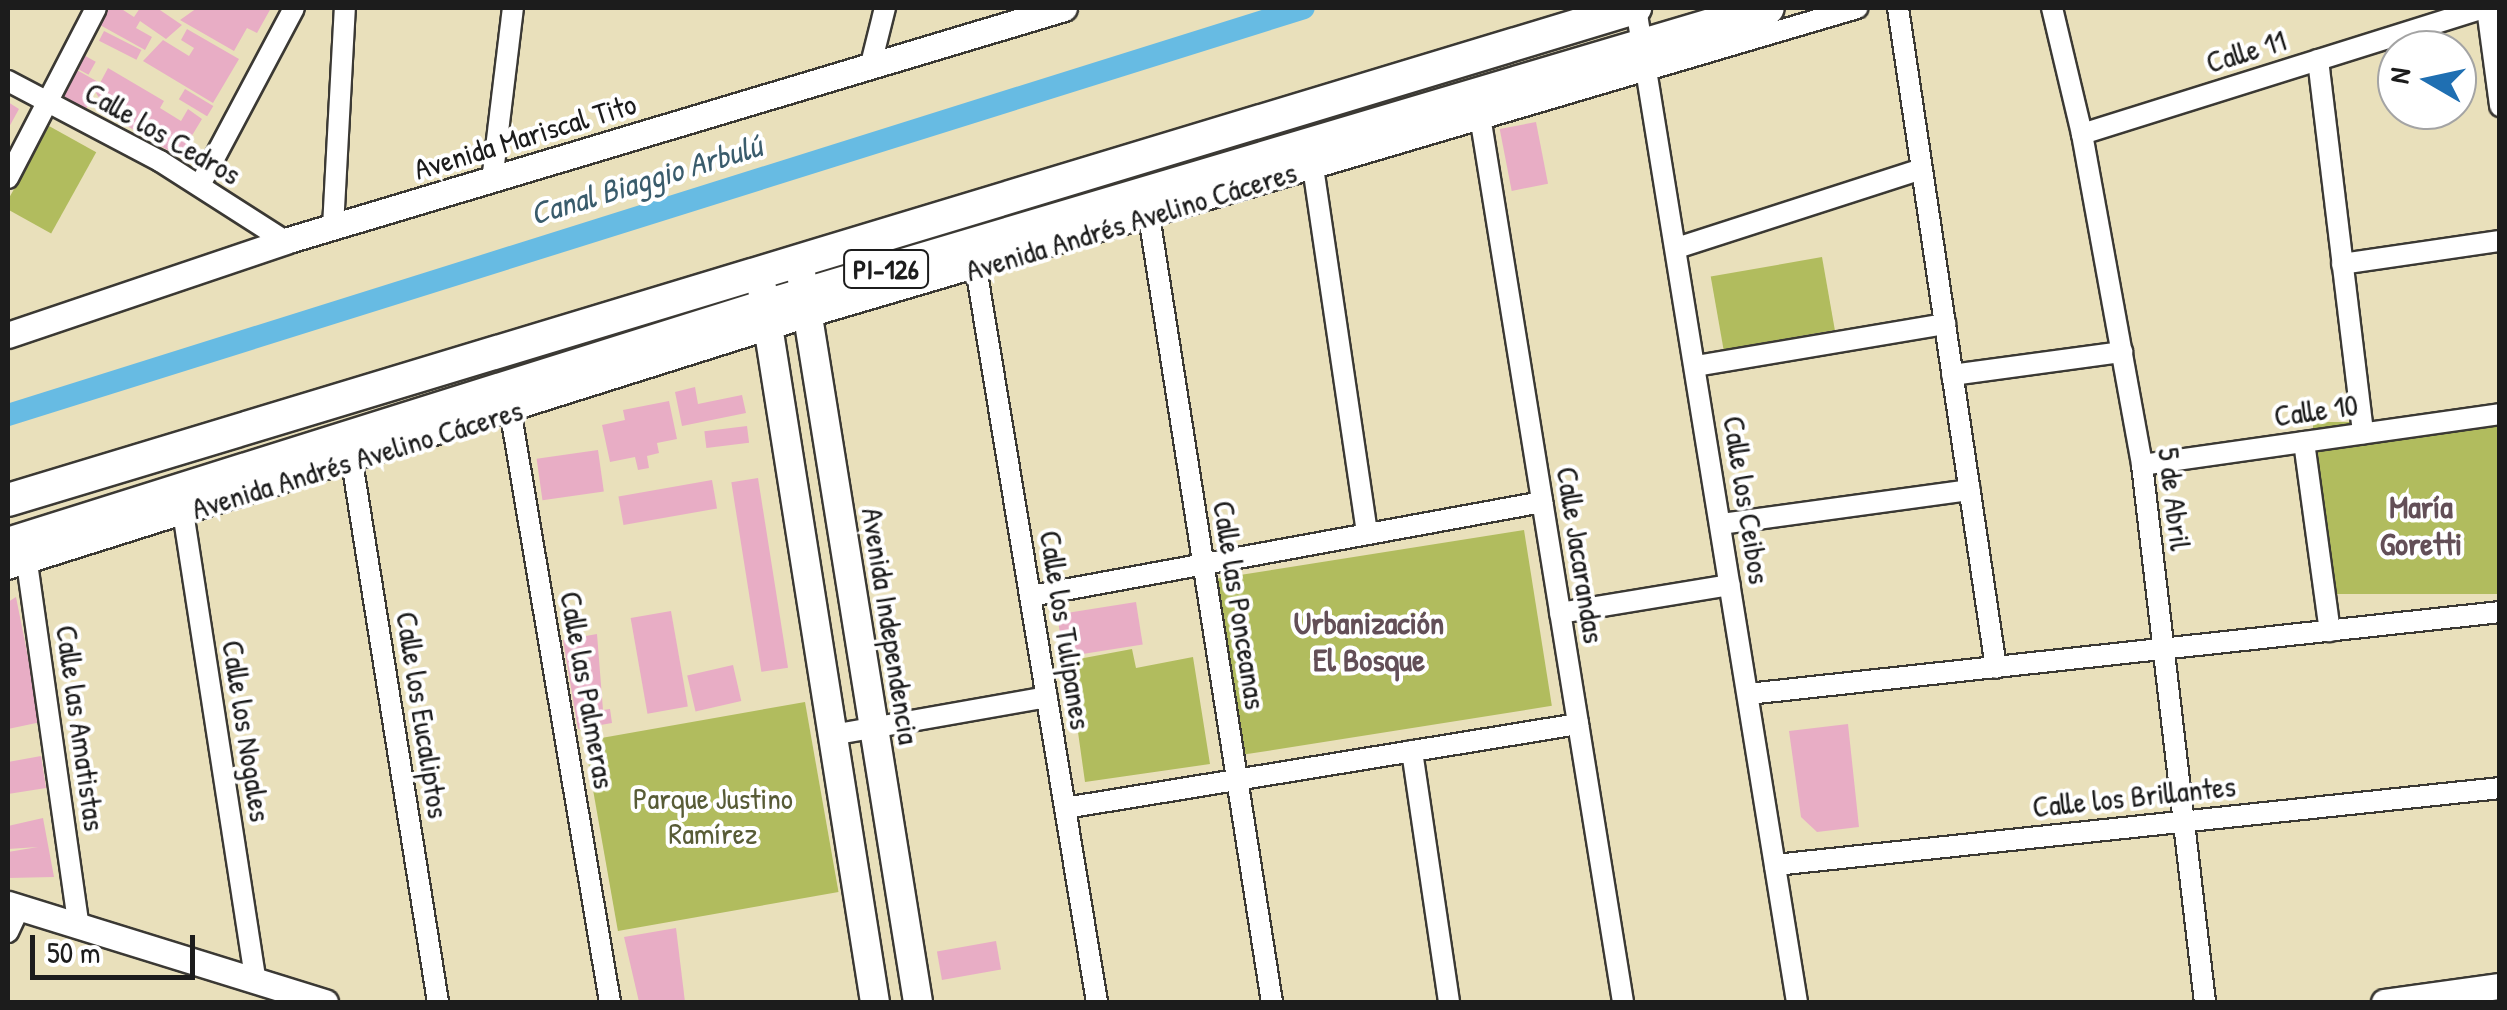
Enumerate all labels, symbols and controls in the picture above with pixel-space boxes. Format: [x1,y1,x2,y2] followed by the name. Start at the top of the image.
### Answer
[2202,22,2290,80] street label: Calle 11
[2377,30,2477,130] north arrow
[2379,65,2419,86] text: N
[79,74,247,192] street label: Calle los Cedros
[410,85,640,187] street label: Avenida Mariscal Tito
[526,127,766,233] water label: Canal Biaggio Arbulú
[961,154,1301,288] street label: Avenida Andrés Avelino Cáceres
[841,246,931,292] road number: PI-126
[2272,386,2360,434] street label: Calle 10
[187,392,527,526] street label: Avenida Andrés Avelino Cáceres
[1716,413,1778,587] street label: Calle los Ceibos
[2151,446,2199,552] street label: 5 de Abril
[1549,464,1613,646] street label: Calle Jacarandas
[2380,489,2462,564] district label: María Goretti
[1206,498,1274,712] street label: Calle las Ponceanas
[855,505,927,747] street label: Avenida Independencia
[1033,528,1099,732] street label: Calle los Tulipanes
[553,589,623,791] street label: Calle las Palmeras
[1294,605,1444,680] district label: Urbanización El Bosque
[389,609,457,821] street label: Calle los Eucaliptos
[49,623,113,833] street label: Calle las Amatistas
[215,638,279,824] street label: Calle los Nogales
[2031,767,2237,825] street label: Calle los Brillantes
[633,780,793,850] park label: Parque Justino Ramírez
[35,915,200,977] scale bar
[47,932,100,972] text: 50 m

